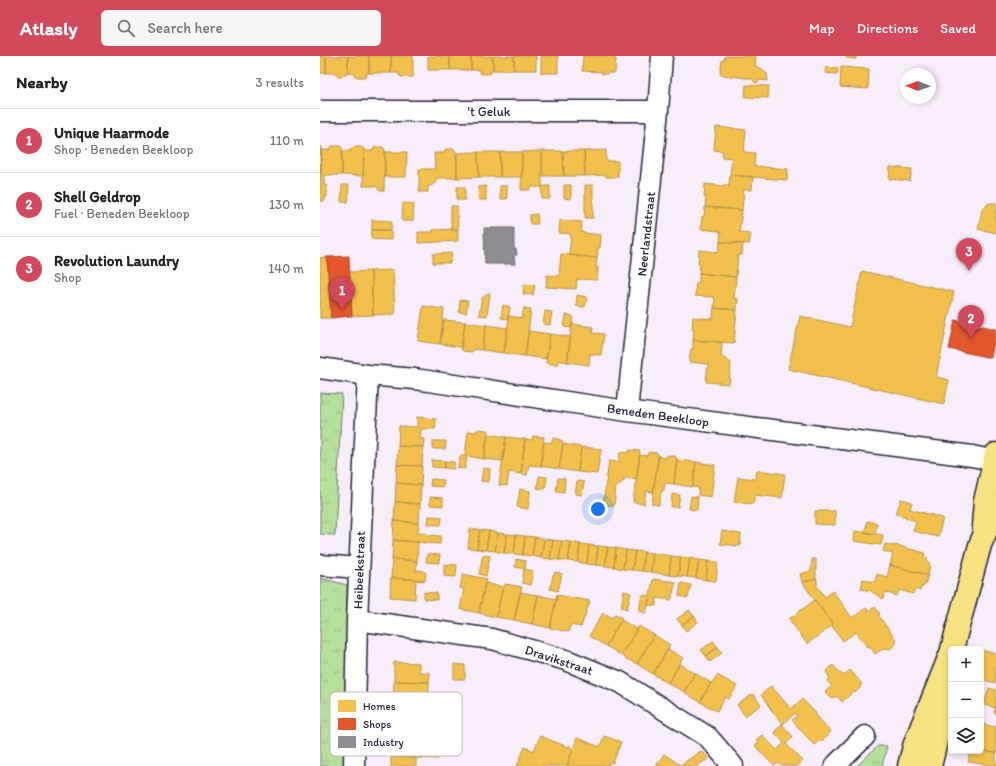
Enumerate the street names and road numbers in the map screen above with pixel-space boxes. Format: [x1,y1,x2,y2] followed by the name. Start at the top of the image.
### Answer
[468,104,511,119] street label: 't Geluk
[634,191,658,277] street label: Neerlandstraat
[606,400,710,430] street label: Beneden Beekloop
[350,531,368,609] street label: Heibeekstraat
[523,642,595,678] street label: Dravikstraat

